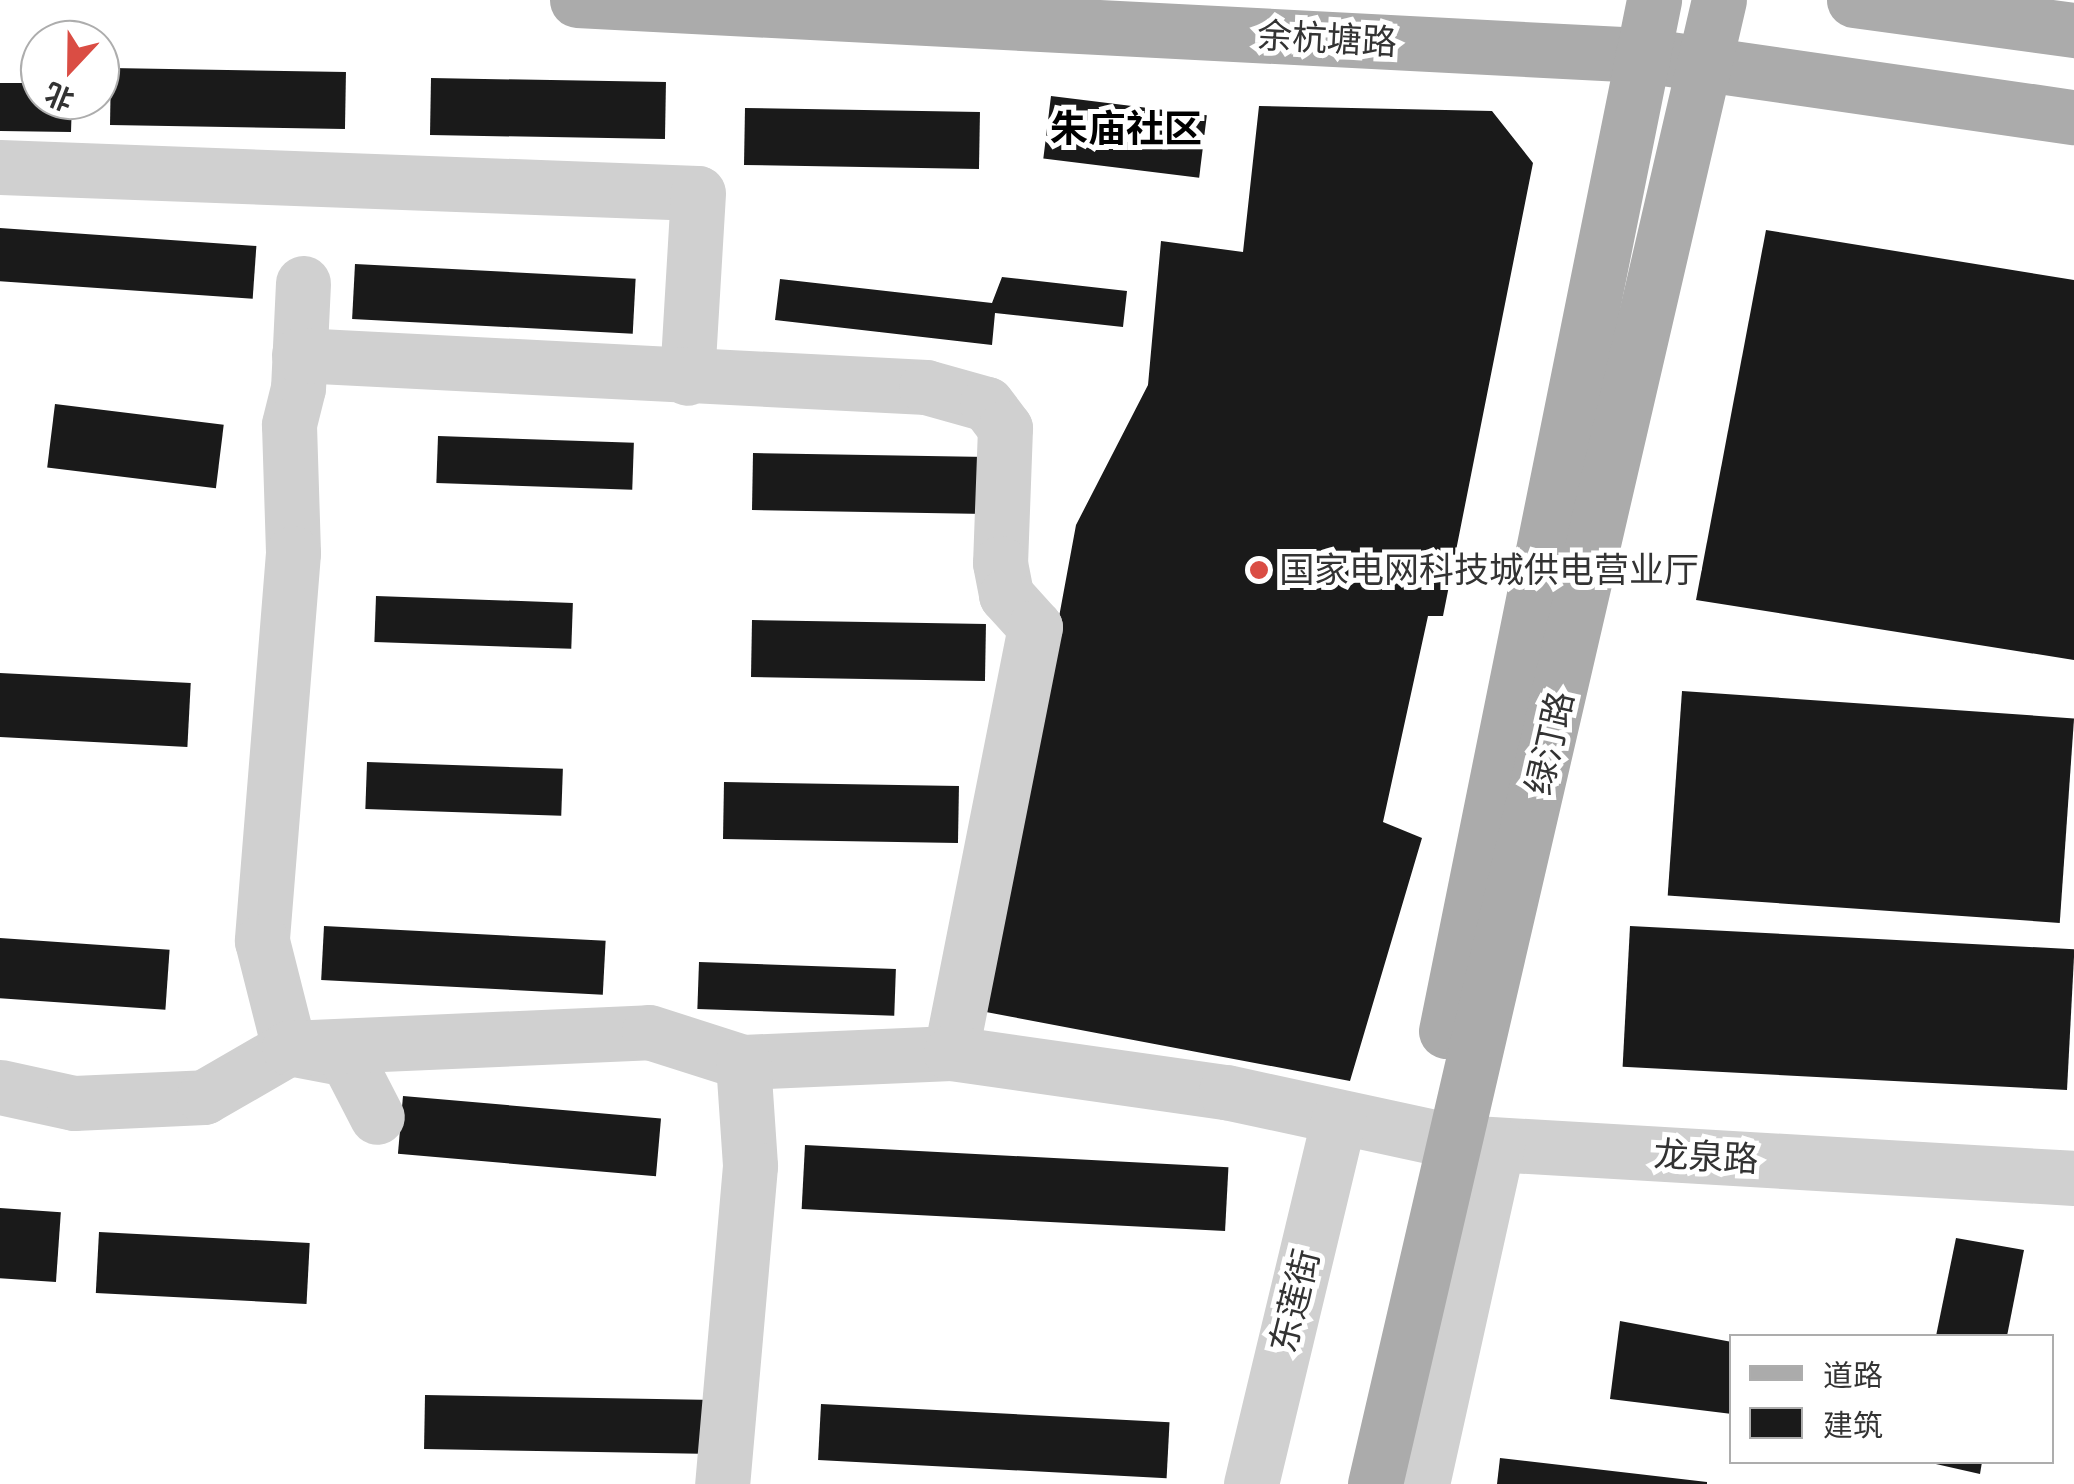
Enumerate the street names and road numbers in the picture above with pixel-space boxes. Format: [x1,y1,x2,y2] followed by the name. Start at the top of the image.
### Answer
[1256,14,1398,64] street label: 余杭塘路
[1518,687,1582,799] street label: 绿汀路
[1652,1133,1760,1181] street label: 龙泉路
[1262,1245,1328,1357] street label: 东莲街

